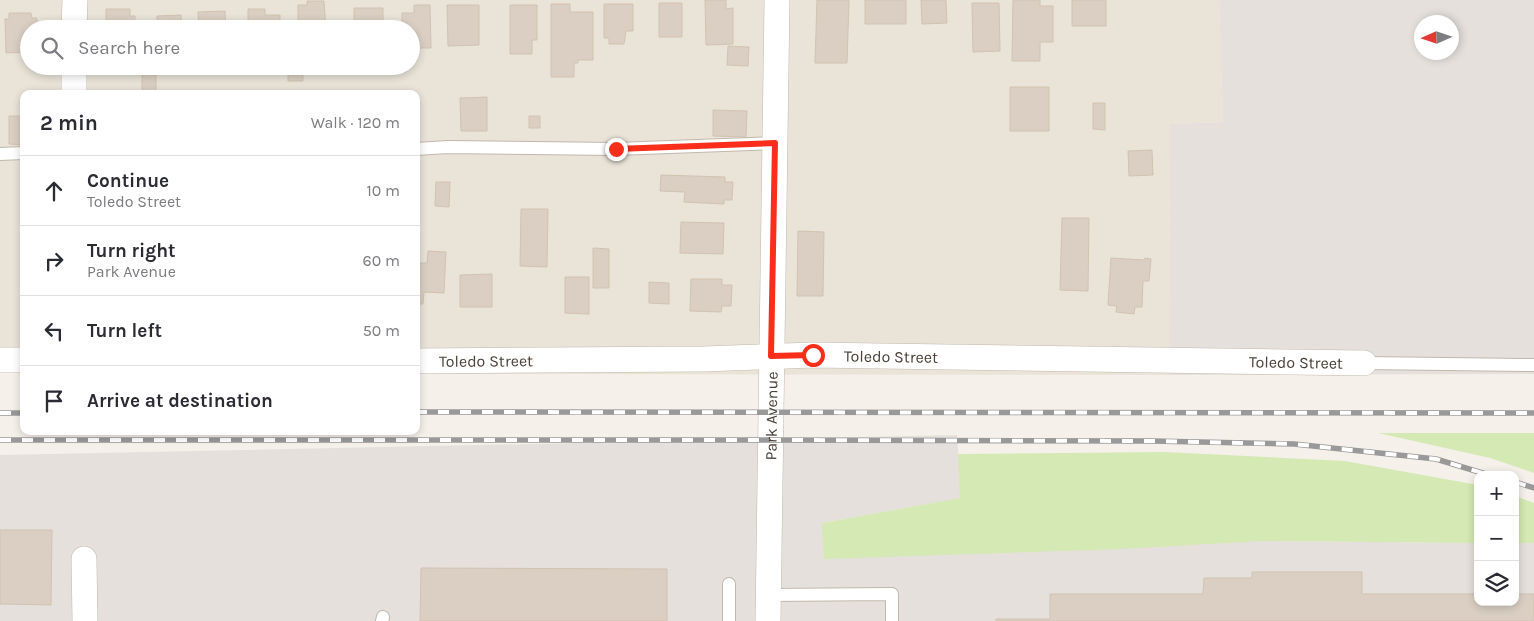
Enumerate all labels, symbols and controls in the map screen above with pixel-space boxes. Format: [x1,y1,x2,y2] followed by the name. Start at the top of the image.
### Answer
[1414,15,1459,60] north arrow
[20,20,420,75] search box
[38,34,66,62] icon: search
[78,37,180,59] text: Search here
[40,111,98,135] text: 2 min
[311,113,400,132] text: Walk · 120 m
[605,138,628,161] route end
[87,170,169,192] text: Continue
[40,177,68,205] icon: ahead
[366,181,400,200] text: 10 m
[87,192,181,211] text: Toledo Street
[87,240,176,262] text: Turn right
[40,247,68,275] icon: right
[363,251,400,270] text: 60 m
[87,262,176,281] text: Park Avenue
[40,317,68,345] icon: left
[87,320,162,342] text: Turn left
[363,321,400,340] text: 50 m
[802,344,825,367] route start
[844,346,938,367] street label: Toledo Street
[439,351,533,371] street label: Toledo Street
[1249,352,1343,373] street label: Toledo Street
[761,371,782,461] street label: Park Avenue
[40,387,68,415] icon: arrive
[87,390,273,412] text: Arrive at destination
[1474,471,1519,606] map controls
[1474,471,1519,516] button: +
[1474,516,1519,561] button: −
[1474,561,1519,606] button: layers

